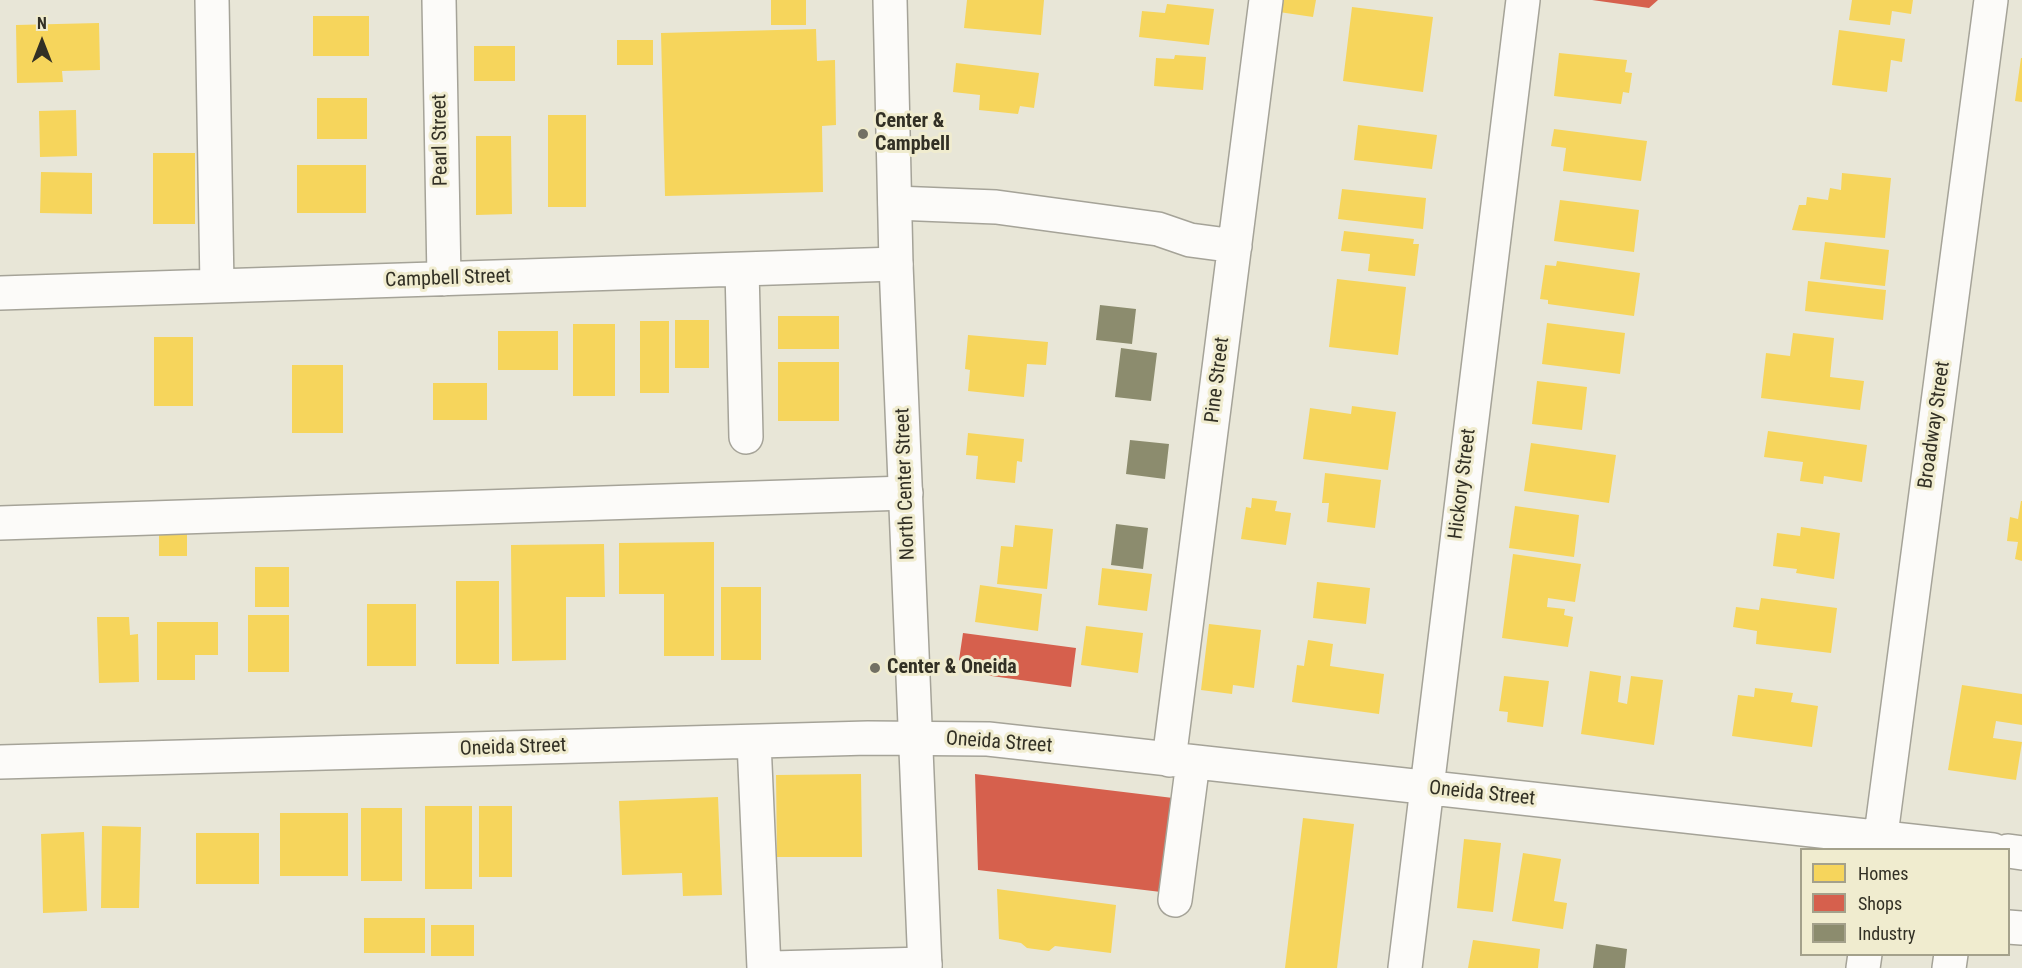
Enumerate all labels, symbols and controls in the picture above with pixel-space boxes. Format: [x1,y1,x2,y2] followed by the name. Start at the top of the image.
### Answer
[12,12,72,72] north arrow
[37,14,47,33] text: N
[428,94,454,186] street label: Pearl Street
[875,110,950,157] place label: Center & Campbell
[856,127,870,141] marker: Center & Campbell
[385,265,511,293] street label: Campbell Street
[1201,336,1235,424] street label: Pine Street
[1914,360,1956,490] street label: Broadway Street
[891,407,921,561] street label: North Center Street
[1444,427,1482,541] street label: Hickory Street
[887,656,1017,680] place label: Center & Oneida
[868,661,882,675] marker: Center & Oneida
[945,727,1053,759] street label: Oneida Street
[459,734,567,762] street label: Oneida Street
[1428,776,1536,812] street label: Oneida Street
[1800,848,2010,956] legend
[1858,863,1908,884] text: Homes
[1858,893,1902,914] text: Shops
[1858,923,1916,944] text: Industry

